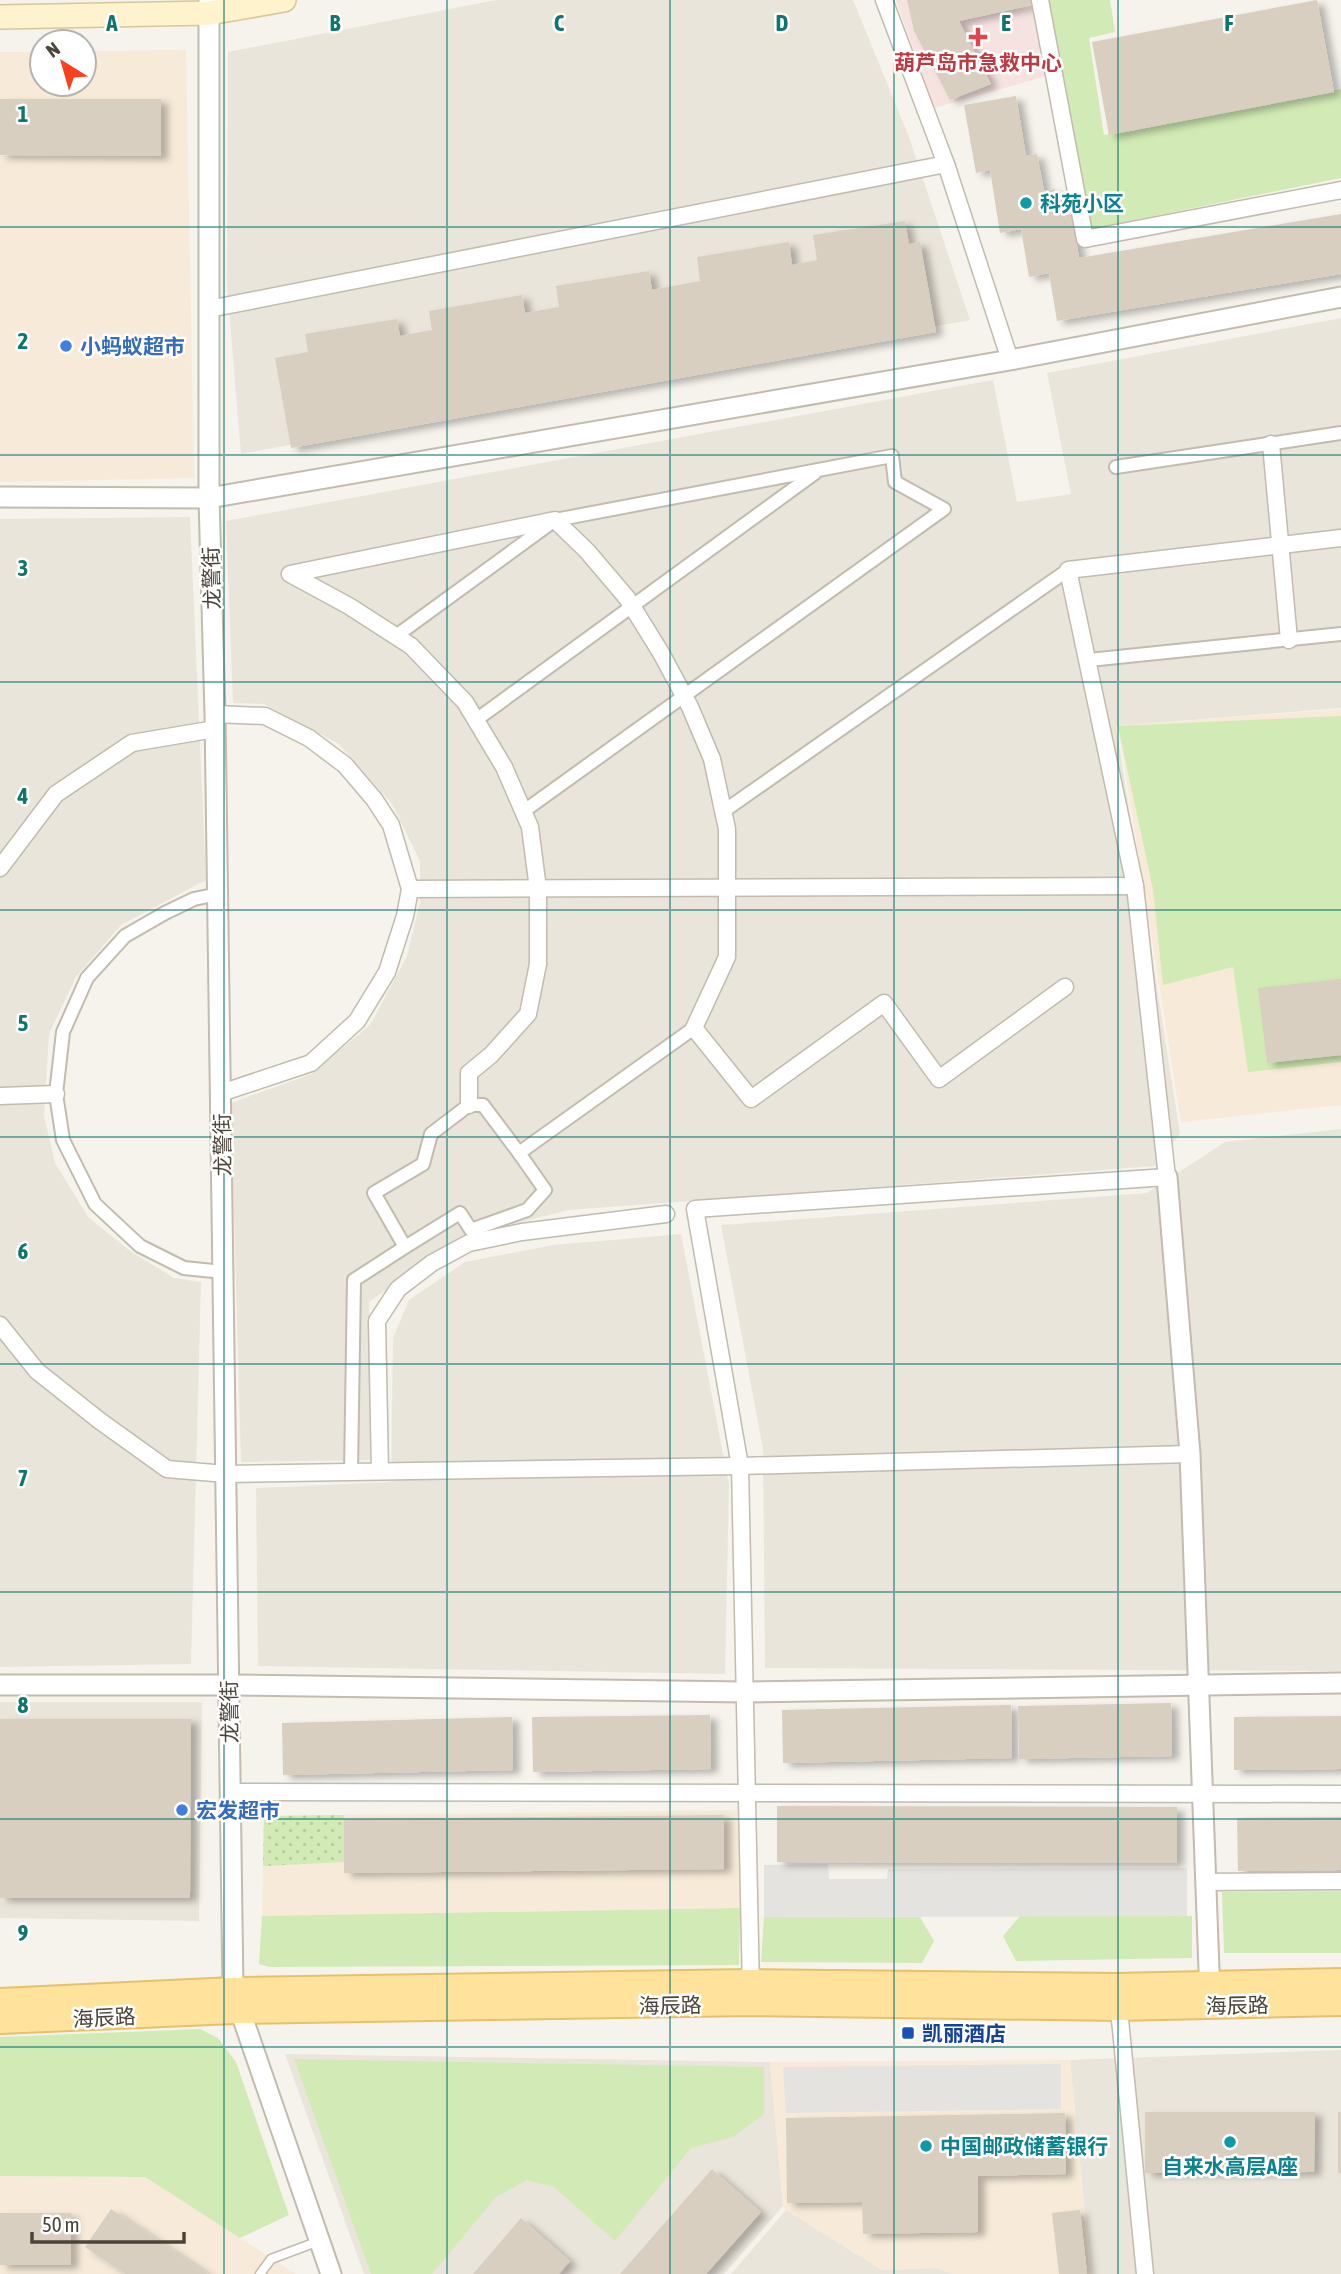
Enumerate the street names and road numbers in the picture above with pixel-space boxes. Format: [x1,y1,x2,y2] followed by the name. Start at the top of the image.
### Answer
[198,546,224,610] street label: 龙警街
[209,1113,235,1177] street label: 龙警街
[216,1680,242,1744] street label: 龙警街
[638,1992,702,2018] street label: 海辰路
[1205,1992,1269,2018] street label: 海辰路
[72,2003,136,2031] street label: 海辰路

